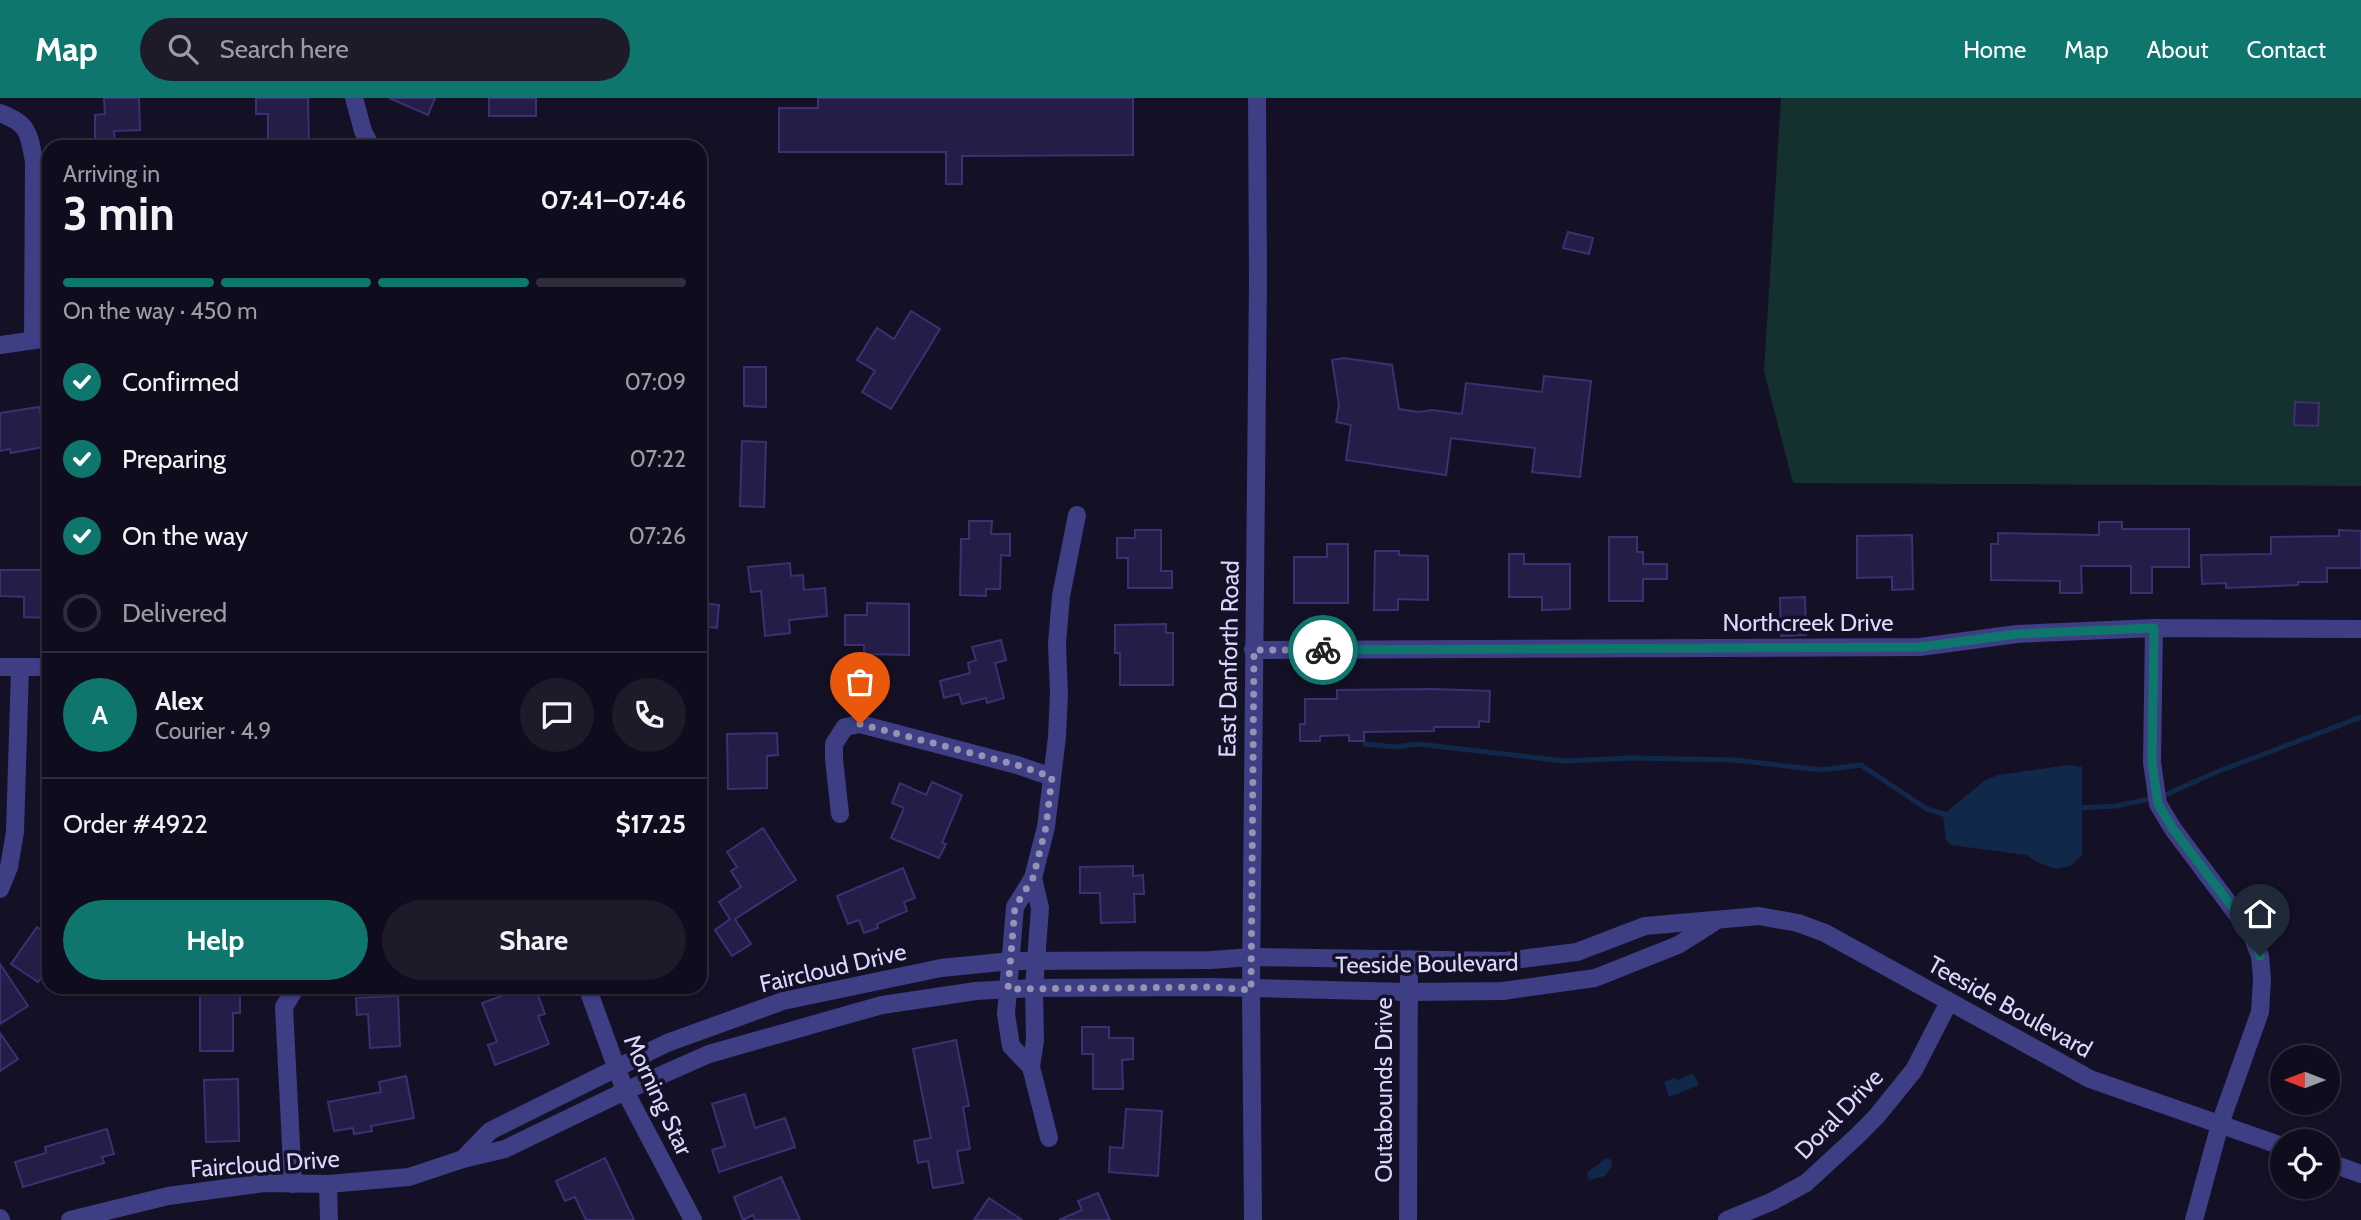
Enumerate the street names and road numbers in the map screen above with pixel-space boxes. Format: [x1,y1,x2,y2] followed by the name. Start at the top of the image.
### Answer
[1212,560,1245,758] street label: East Danforth Road
[1722,608,1894,637] street label: Northcreek Drive
[757,937,909,998] street label: Faircloud Drive
[1335,947,1519,980] street label: Teeside Boulevard
[1923,949,2097,1064] street label: Teeside Boulevard
[1369,997,1398,1183] street label: Outabounds Drive
[618,1030,699,1160] street label: Morning Star
[1788,1062,1889,1165] street label: Doral Drive
[189,1144,341,1183] street label: Faircloud Drive

